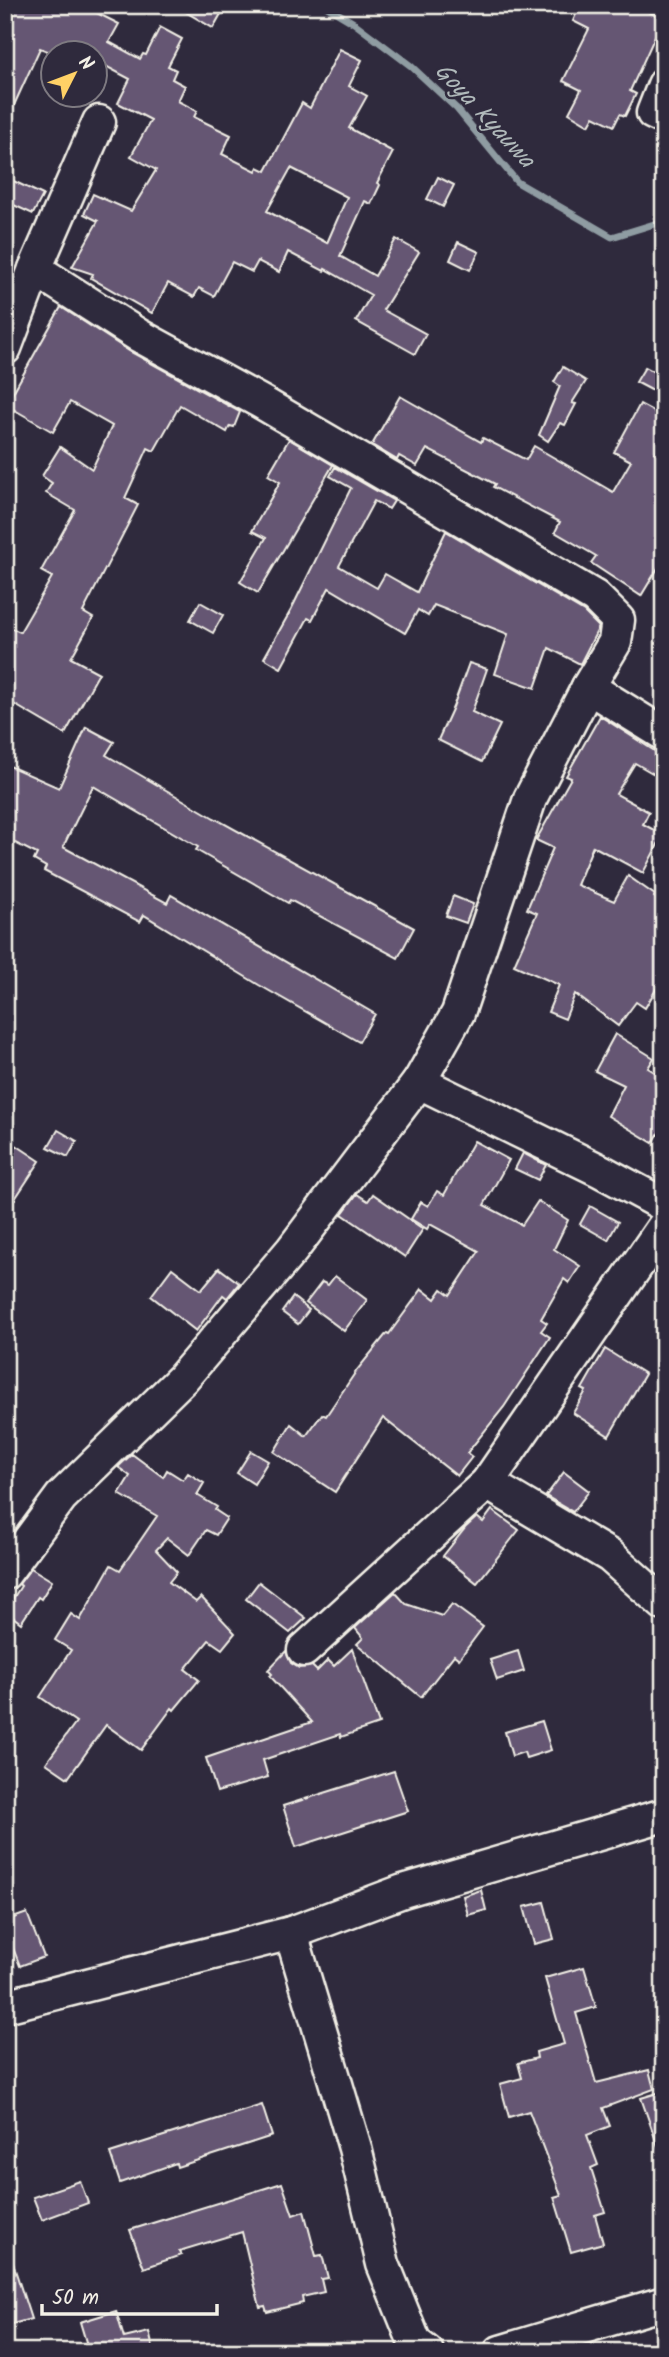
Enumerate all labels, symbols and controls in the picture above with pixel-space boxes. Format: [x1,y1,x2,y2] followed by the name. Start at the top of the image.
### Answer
[38,38,108,108] north arrow
[70,49,100,78] text: N
[424,54,545,179] water label: Goya Kyauwa
[42,2273,217,2317] scale bar
[52,2282,99,2315] text: 50 m

